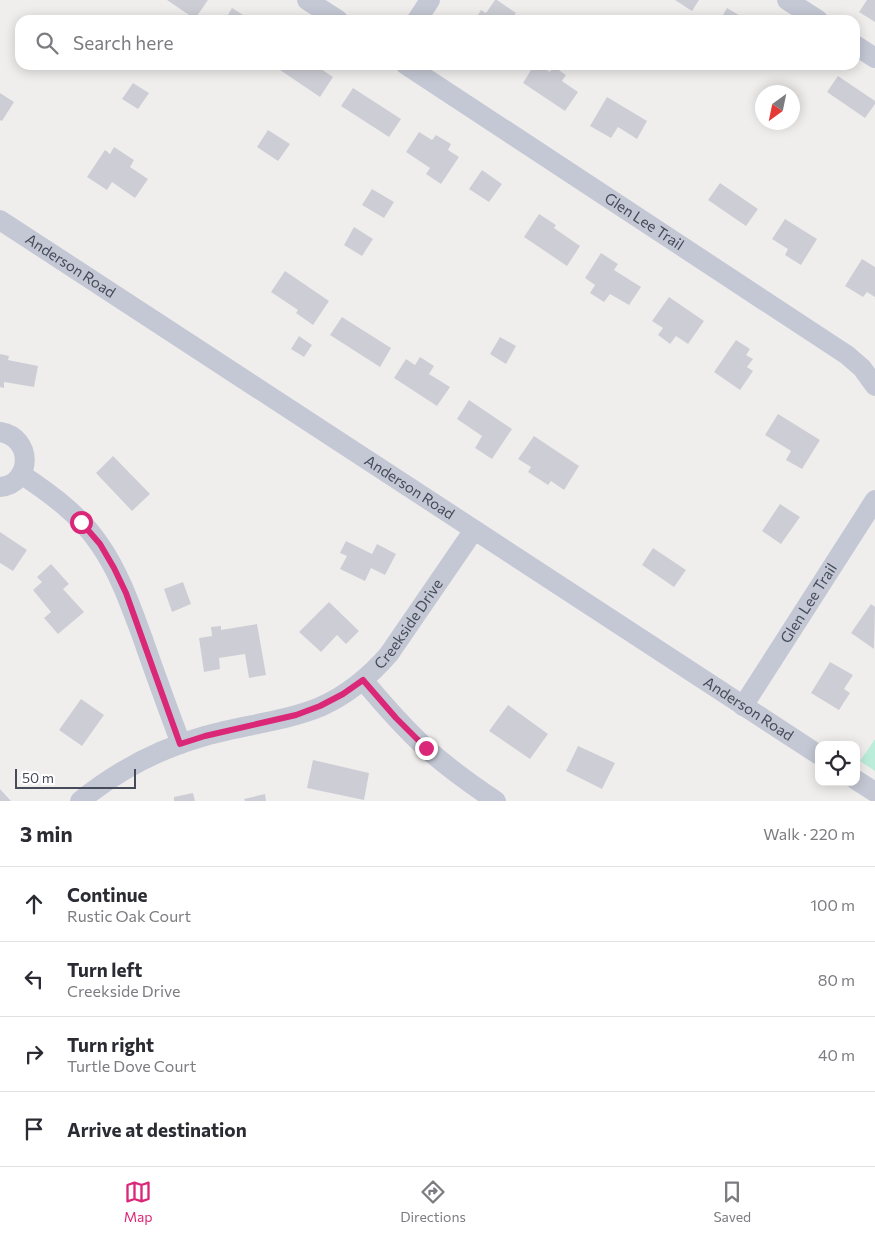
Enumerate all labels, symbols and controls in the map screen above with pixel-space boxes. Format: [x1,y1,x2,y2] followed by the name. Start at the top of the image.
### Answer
[15,15,860,70] search box
[33,29,61,57] icon: search
[73,31,173,54] text: Search here
[755,85,800,130] north arrow
[602,188,688,253] street label: Glen Lee Trail
[23,229,119,301] street label: Anderson Road
[362,451,458,522] street label: Anderson Road
[70,511,93,534] route start
[776,559,840,646] street label: Glen Lee Trail
[370,575,446,672] street label: Creekside Drive
[701,672,797,744] street label: Anderson Road
[415,737,438,760] route end
[815,741,860,786] map controls
[815,741,860,786] button: locate
[15,766,136,789] scale bar
[22,769,54,786] text: 50 m
[20,821,73,846] text: 3 min
[763,824,855,843] text: Walk · 220 m
[67,883,147,906] text: Continue
[20,890,48,918] icon: ahead
[810,895,855,914] text: 100 m
[67,906,191,925] text: Rustic Oak Court
[67,958,142,981] text: Turn left
[20,965,48,993] icon: left
[818,970,855,989] text: 80 m
[67,981,180,1000] text: Creekside Drive
[67,1033,154,1056] text: Turn right
[20,1040,48,1068] icon: right
[818,1045,855,1064] text: 40 m
[67,1056,196,1075] text: Turtle Dove Court
[20,1115,48,1143] icon: arrive
[67,1118,247,1141] text: Arrive at destination
[124,1178,153,1225] tab: Map
[400,1178,466,1225] tab: Directions
[713,1178,751,1225] tab: Saved

